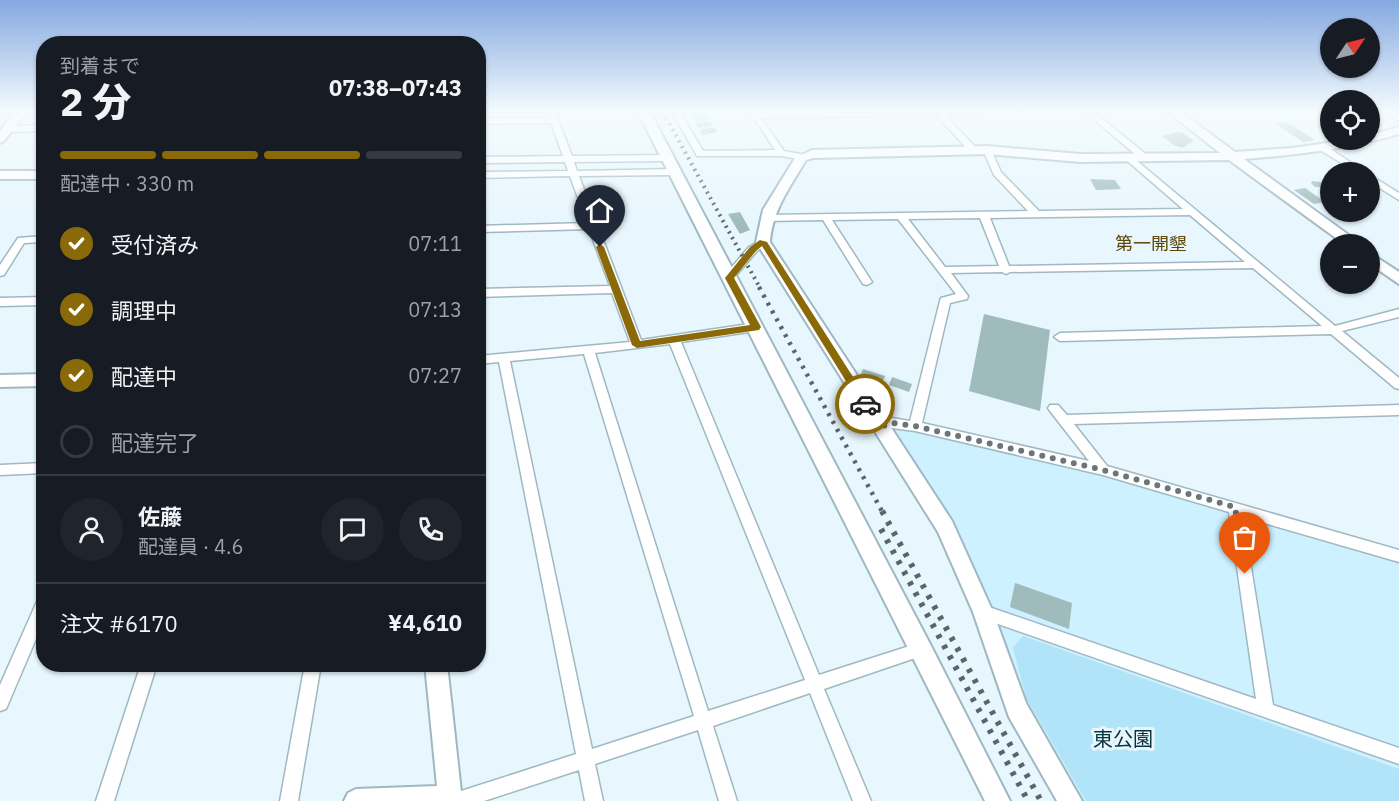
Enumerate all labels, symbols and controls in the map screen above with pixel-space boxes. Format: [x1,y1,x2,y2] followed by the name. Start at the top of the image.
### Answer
[1320,18,1380,78] north arrow
[1320,18,1380,294] map controls
[60,52,140,79] text: 到着まで
[329,73,462,102] text: 07:38–07:43
[60,76,132,127] text: 2 分
[1320,90,1380,150] button: locate
[1320,162,1380,222] button: +
[60,170,194,197] text: 配達中 · 330 m
[574,185,625,247] pin
[583,194,616,227] icon: home
[60,227,93,260] icon: check
[111,230,199,259] text: 受付済み
[408,230,462,257] text: 07:11
[1115,232,1187,255] district label: 第一開墾
[1320,234,1380,294] button: −
[60,293,93,326] icon: check
[111,296,177,325] text: 調理中
[408,296,462,323] text: 07:13
[60,359,93,392] icon: check
[111,362,177,391] text: 配達中
[408,362,462,389] text: 07:27
[835,374,895,434] courier
[849,388,882,421] icon: car
[111,428,199,457] text: 配達完了
[60,498,123,561] button: person
[321,498,384,561] button: chat
[399,498,462,561] button: phone
[138,502,182,531] text: 佐藤
[1219,512,1270,574] pin
[1228,521,1261,554] icon: bag
[138,533,243,560] text: 配達員 · 4.6
[388,608,462,637] text: ¥4,610
[60,609,178,638] text: 注文 #6170
[1093,725,1153,752] park label: 東公園

